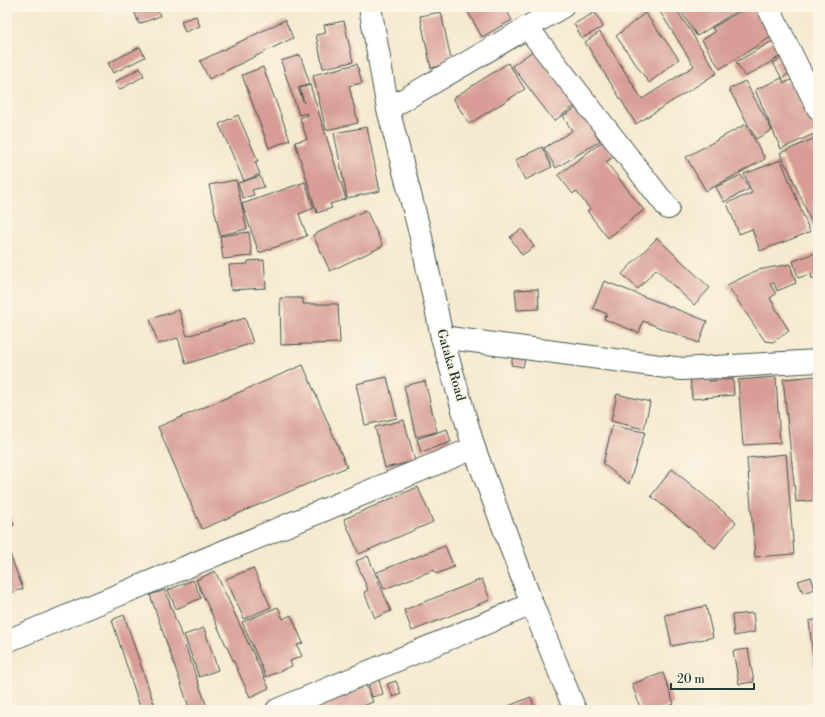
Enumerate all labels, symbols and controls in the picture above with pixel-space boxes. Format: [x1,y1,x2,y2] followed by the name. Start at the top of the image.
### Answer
[433,327,469,403] street label: Gataka Road
[671,665,754,691] scale bar
[677,672,705,687] text: 20 m

